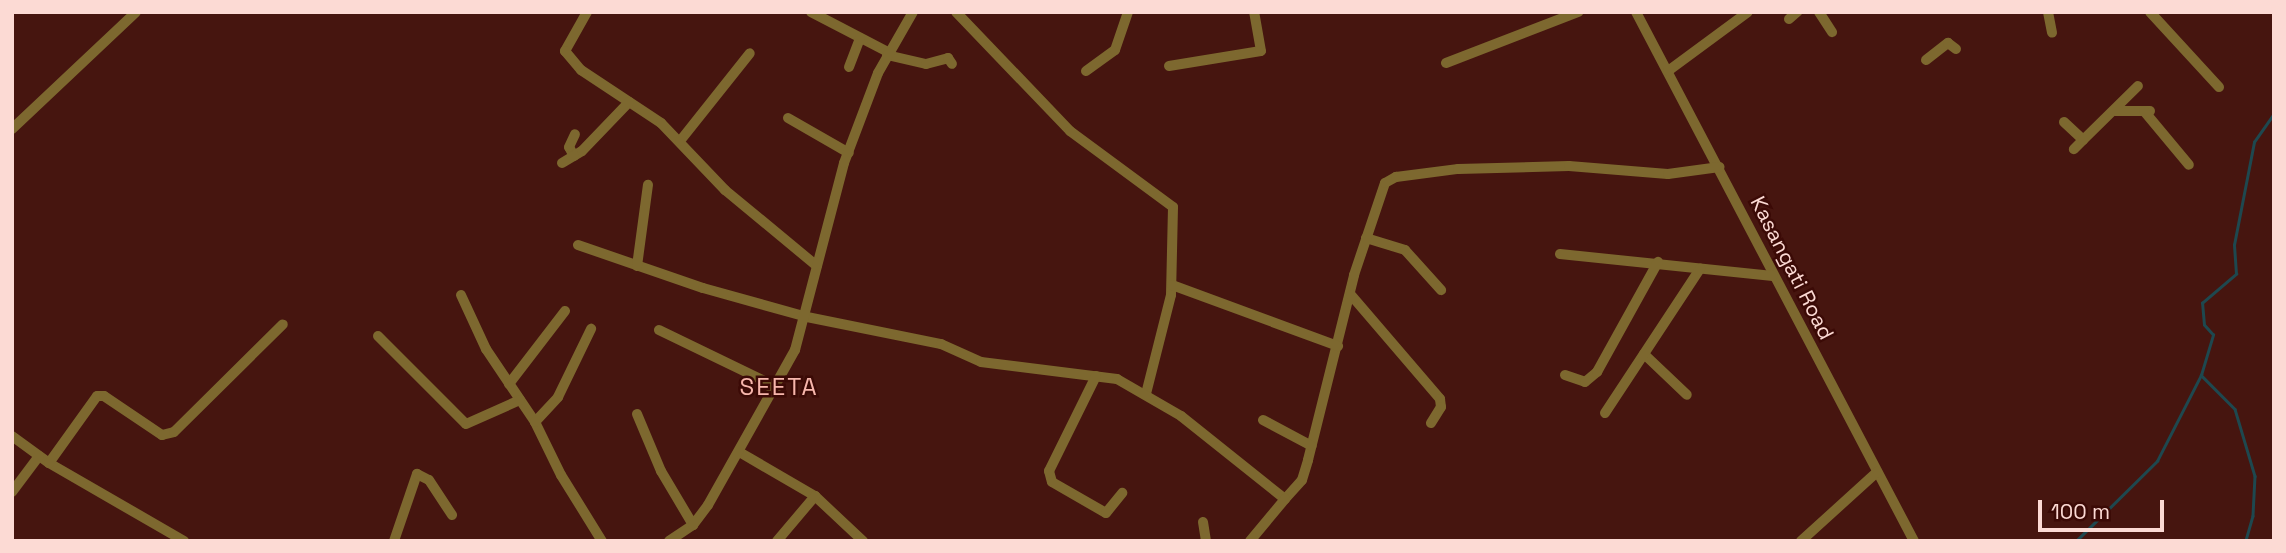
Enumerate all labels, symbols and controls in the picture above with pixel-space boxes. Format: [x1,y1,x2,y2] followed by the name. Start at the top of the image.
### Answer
[1745,192,1839,344] street label: Kasangati Road
[740,373,818,401] district label: SEETA
[2041,486,2167,530] scale bar
[2051,498,2110,525] text: 100 m

